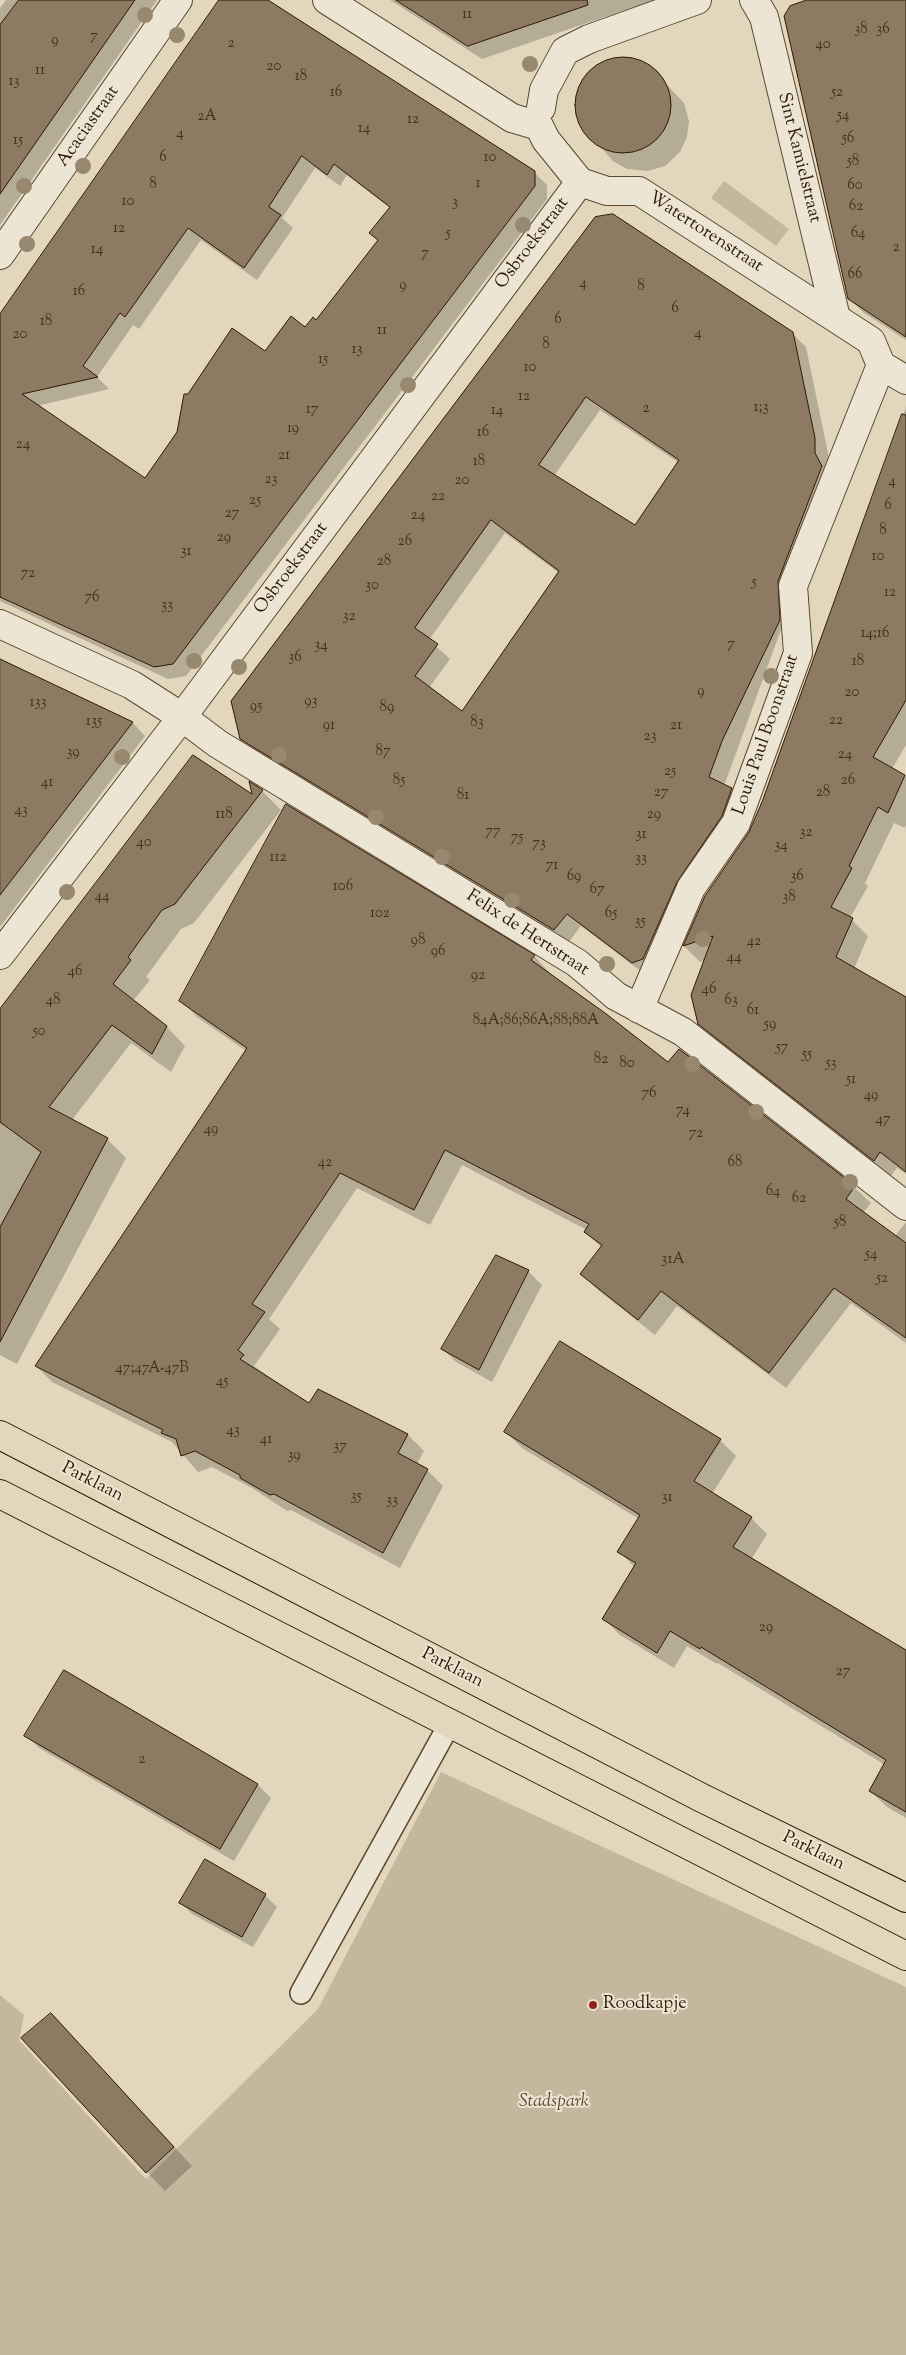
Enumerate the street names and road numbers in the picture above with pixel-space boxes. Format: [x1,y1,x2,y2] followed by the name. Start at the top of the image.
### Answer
[53,82,125,172] street label: Acaciastraat
[771,91,825,225] street label: Sint Kamielstraat
[643,188,767,278] street label: Watertorenstraat
[491,194,575,294] street label: Osbroekstraat
[250,519,334,619] street label: Osbroekstraat
[729,652,805,818] street label: Louis Paul Boonstraat
[462,886,592,982] street label: Felix de Hertstraat
[57,1458,127,1508] street label: Parklaan
[417,1644,487,1694] street label: Parklaan
[778,1828,848,1876] street label: Parklaan

